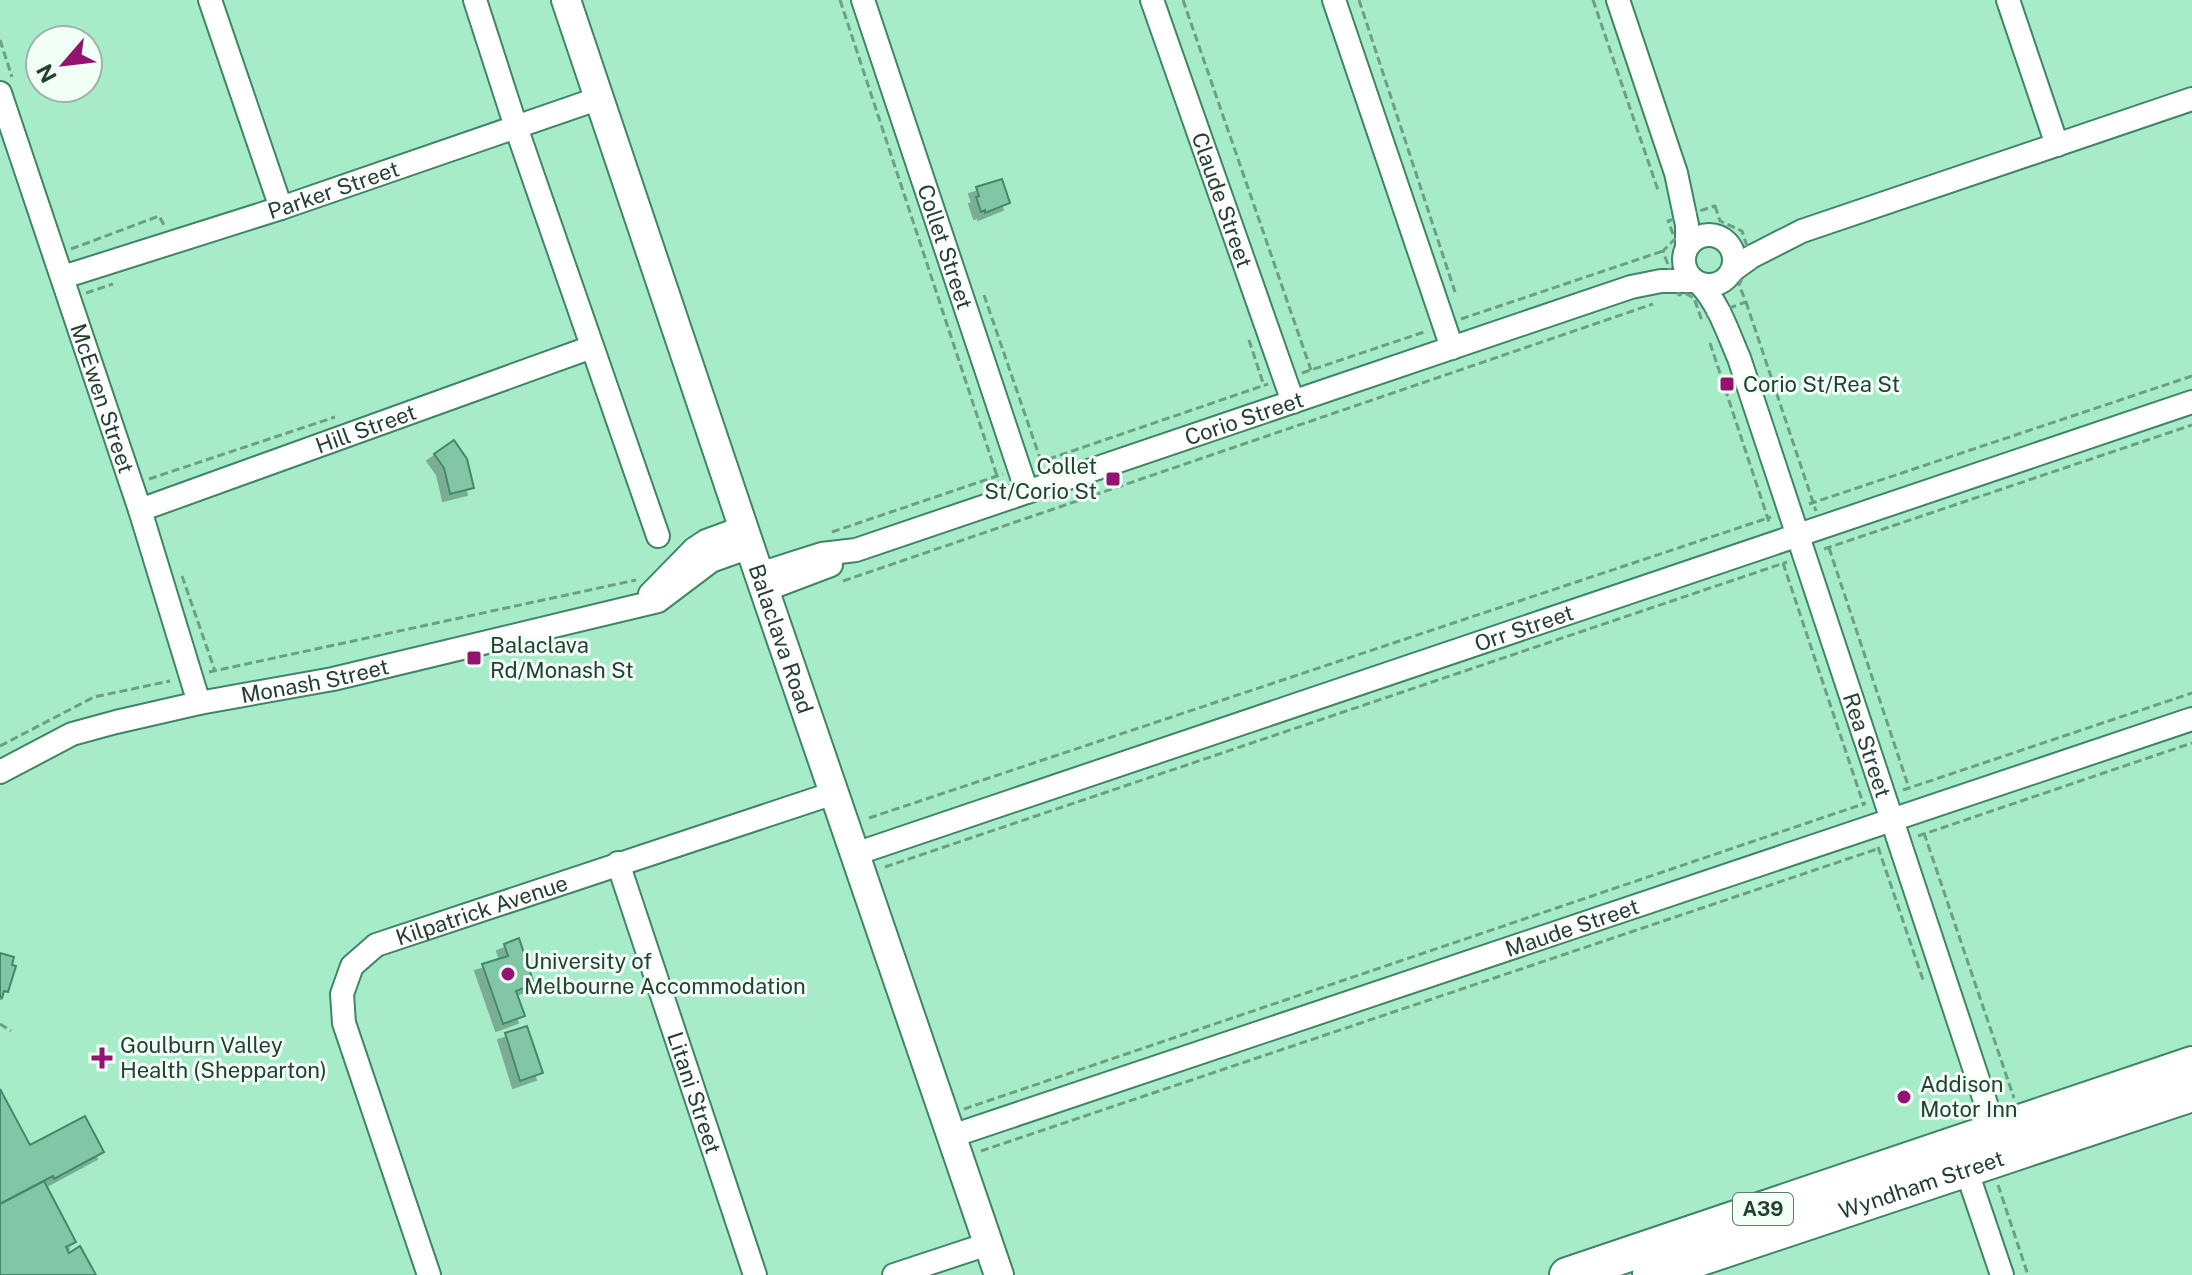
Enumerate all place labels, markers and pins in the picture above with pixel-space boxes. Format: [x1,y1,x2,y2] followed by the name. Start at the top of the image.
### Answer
[1743,371,1900,397] place label: Corio St/Rea St
[1718,375,1736,393] marker: Corio St/Rea St
[984,453,1097,504] place label: Collet St/Corio St
[1104,470,1122,488] marker: Collet St/Corio St
[490,632,634,683] place label: Balaclava Rd/Monash St
[465,649,483,667] marker: Balaclava Rd/Monash St
[524,948,806,999] place label: University of Melbourne Accommodation
[499,965,517,983] marker: University of Melbourne Accommodation
[120,1032,327,1083] place label: Goulburn Valley Health (Shepparton)
[91,1047,113,1069] marker: Goulburn Valley Health (Shepparton)
[1920,1071,2018,1122] place label: Addison Motor Inn
[1895,1088,1913,1106] marker: Addison Motor Inn

